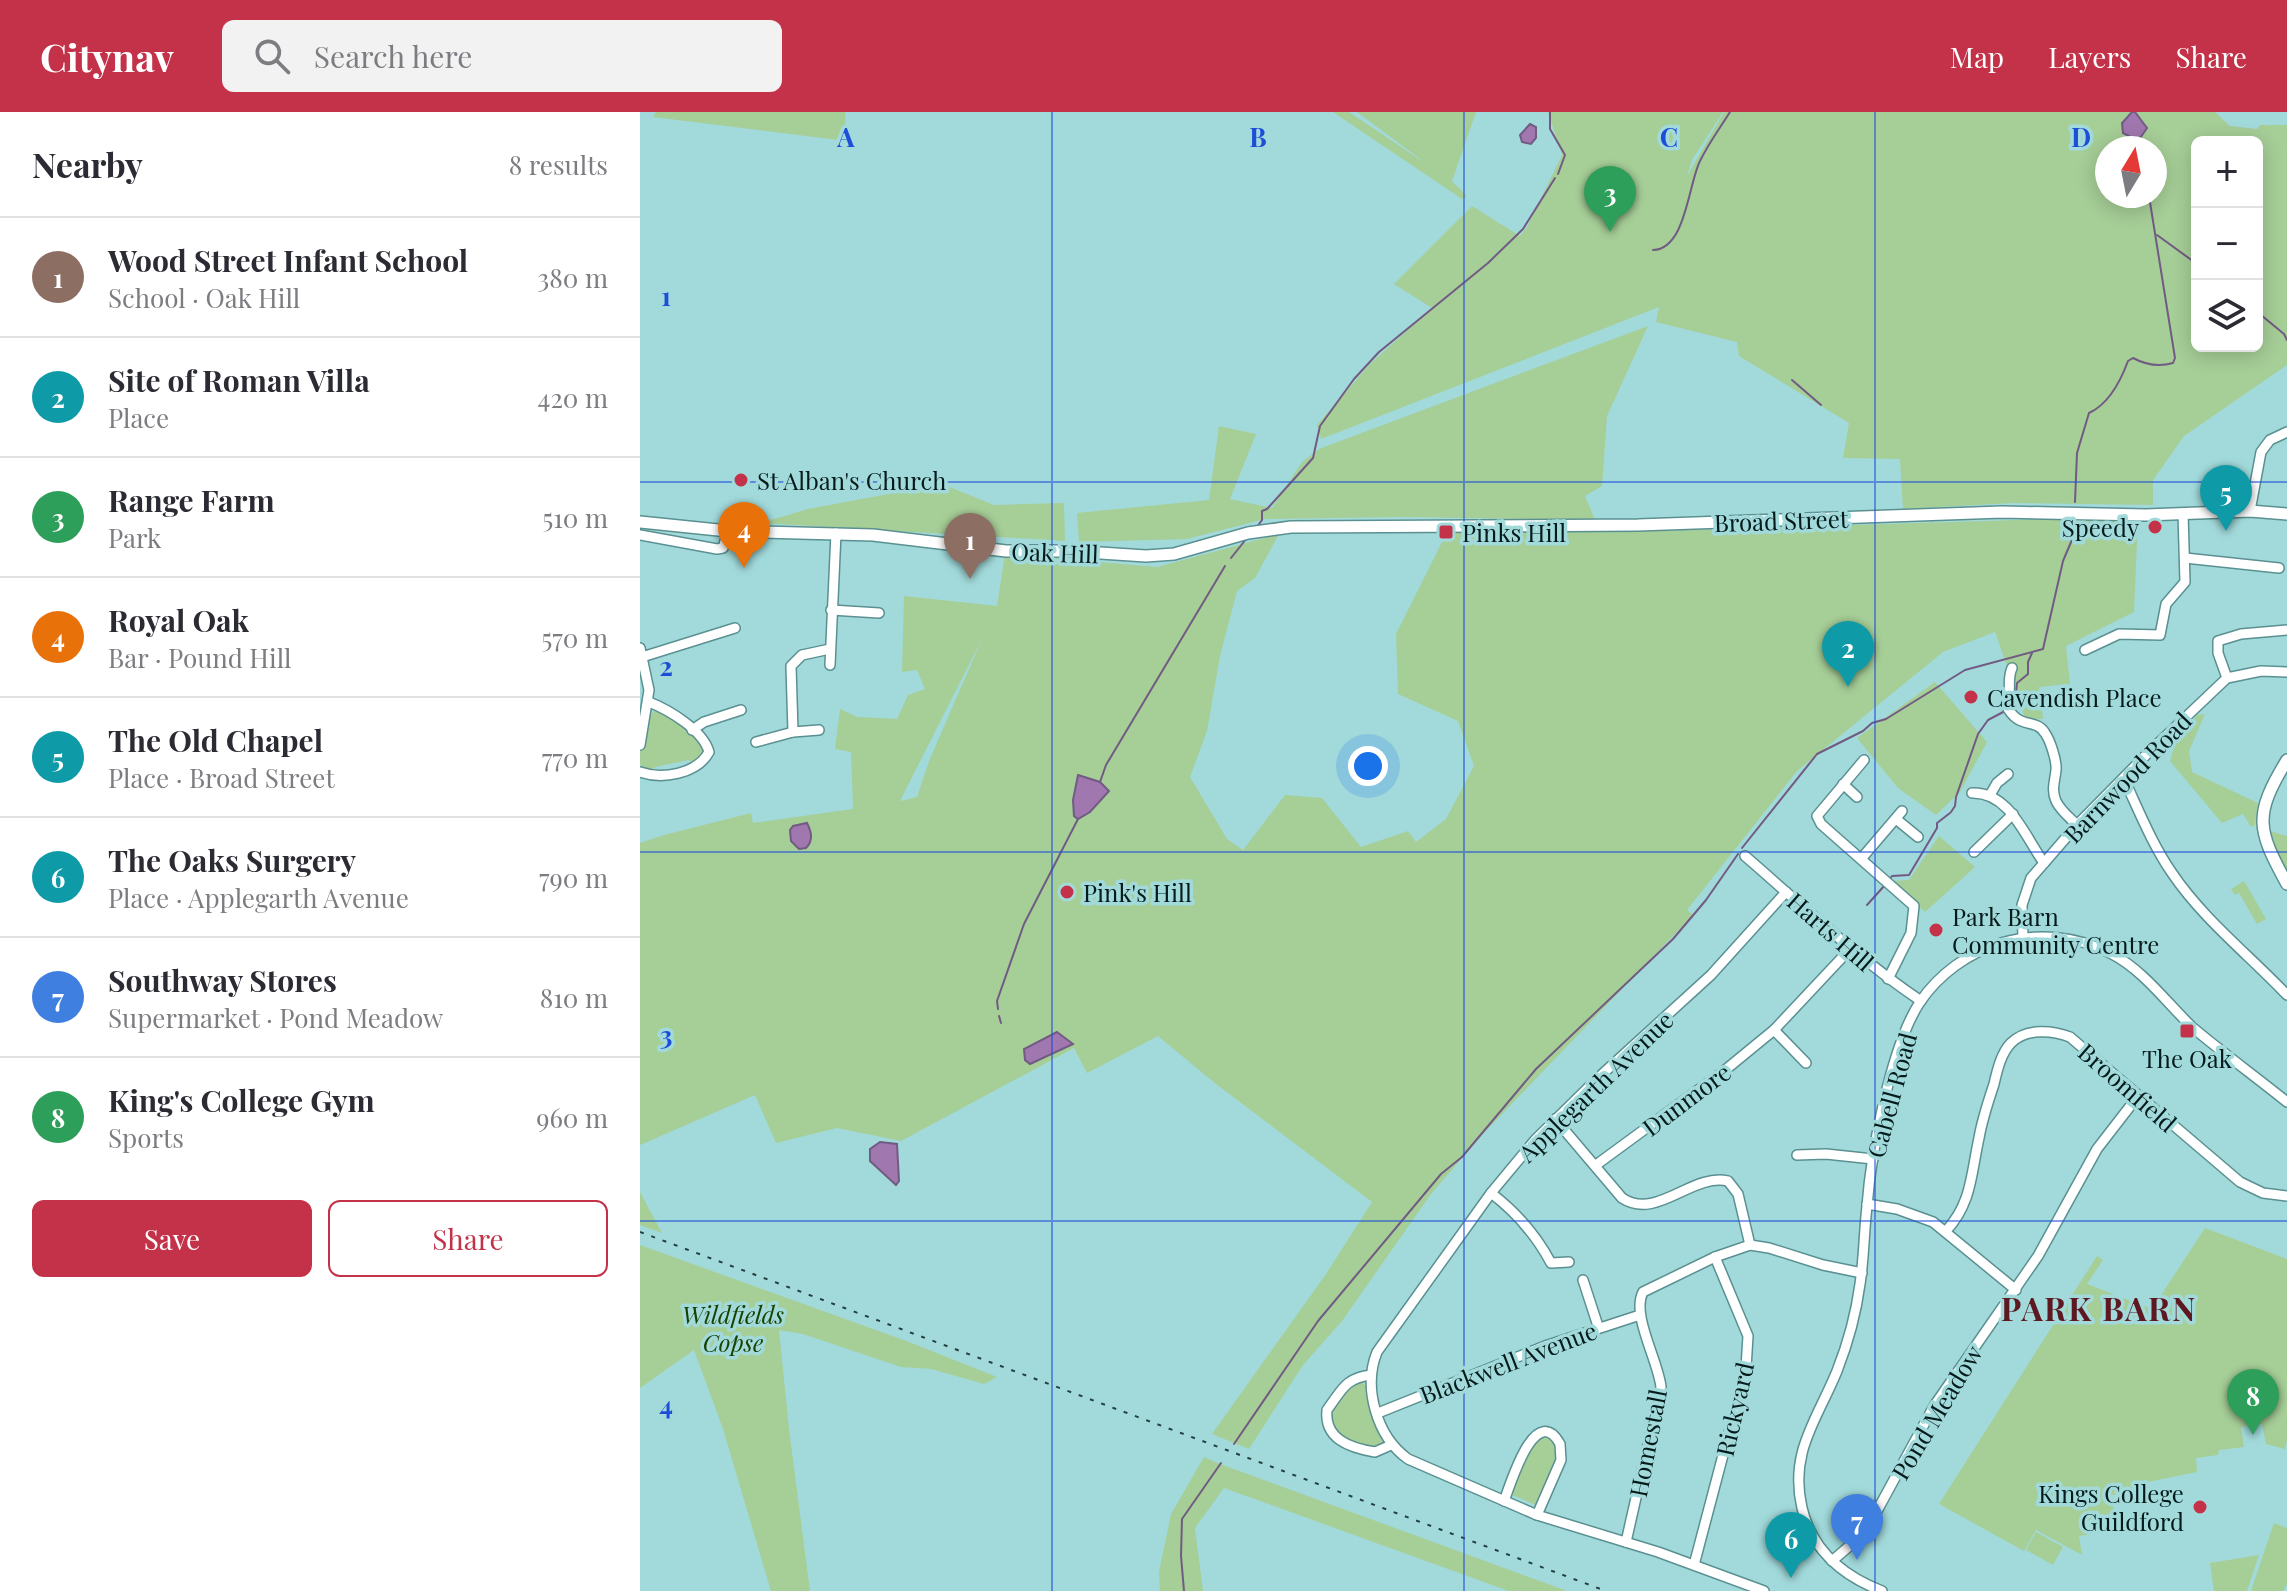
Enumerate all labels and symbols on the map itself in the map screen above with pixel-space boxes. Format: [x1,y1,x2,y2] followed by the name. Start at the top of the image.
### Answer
[836,119,855,154] text: A
[1249,119,1267,154] text: B
[1660,119,1678,154] text: C
[2071,119,2091,154] text: D
[2095,136,2167,208] north arrow
[1584,166,1636,232] pin: 3
[661,278,671,313] text: 1
[757,464,946,496] place label: St Alban's Church
[2200,465,2252,531] pin: 5
[732,471,750,489] marker: St Alban's Church
[718,502,770,568] pin: 4
[1713,502,1849,538] street label: Broad Street
[2062,511,2139,543] place label: Speedy
[944,513,996,579] pin: 1
[1462,516,1566,548] place label: Pinks Hill
[2146,518,2164,536] marker: Speedy
[1437,523,1455,541] marker: Pinks Hill
[1011,534,1099,570] street label: Oak Hill
[1822,621,1874,687] pin: 2
[659,648,673,683] text: 2
[1987,681,2162,713] place label: Cavendish Place
[1962,688,1980,706] marker: Cavendish Place
[2056,704,2198,850] street label: Barnwood Road
[1348,746,1388,786] your location
[1083,876,1192,908] place label: Pink's Hill
[1058,883,1076,901] marker: Pink's Hill
[1781,885,1881,978] street label: Harts Hill
[1952,900,2159,960] place label: Park Barn Community Centre
[1927,921,1945,939] marker: Park Barn Community Centre
[1510,1004,1679,1169] street label: Applegarth Avenue
[660,1017,672,1052] text: 3
[2178,1022,2196,1040] marker: The Oak
[1859,1029,1923,1161] street label: Cabell Road
[2072,1035,2184,1139] street label: Broomfield
[2142,1042,2233,1074] place label: The Oak
[1635,1055,1737,1143] street label: Dunmore
[2001,1286,2197,1329] district label: PARK BARN
[682,1298,784,1358] park label: Wildfields Copse
[1415,1314,1601,1410] street label: Blackwell Avenue
[1883,1339,1989,1485] street label: Pond Meadow
[1708,1359,1760,1459] street label: Rickyard
[2227,1369,2279,1435] pin: 8
[1621,1386,1673,1500] street label: Homestall
[659,1387,673,1422] text: 4
[2038,1477,2184,1537] place label: Kings College Guildford
[1831,1494,1883,1560] pin: 7
[2191,1498,2209,1516] marker: Kings College Guildford
[1765,1512,1817,1578] pin: 6

